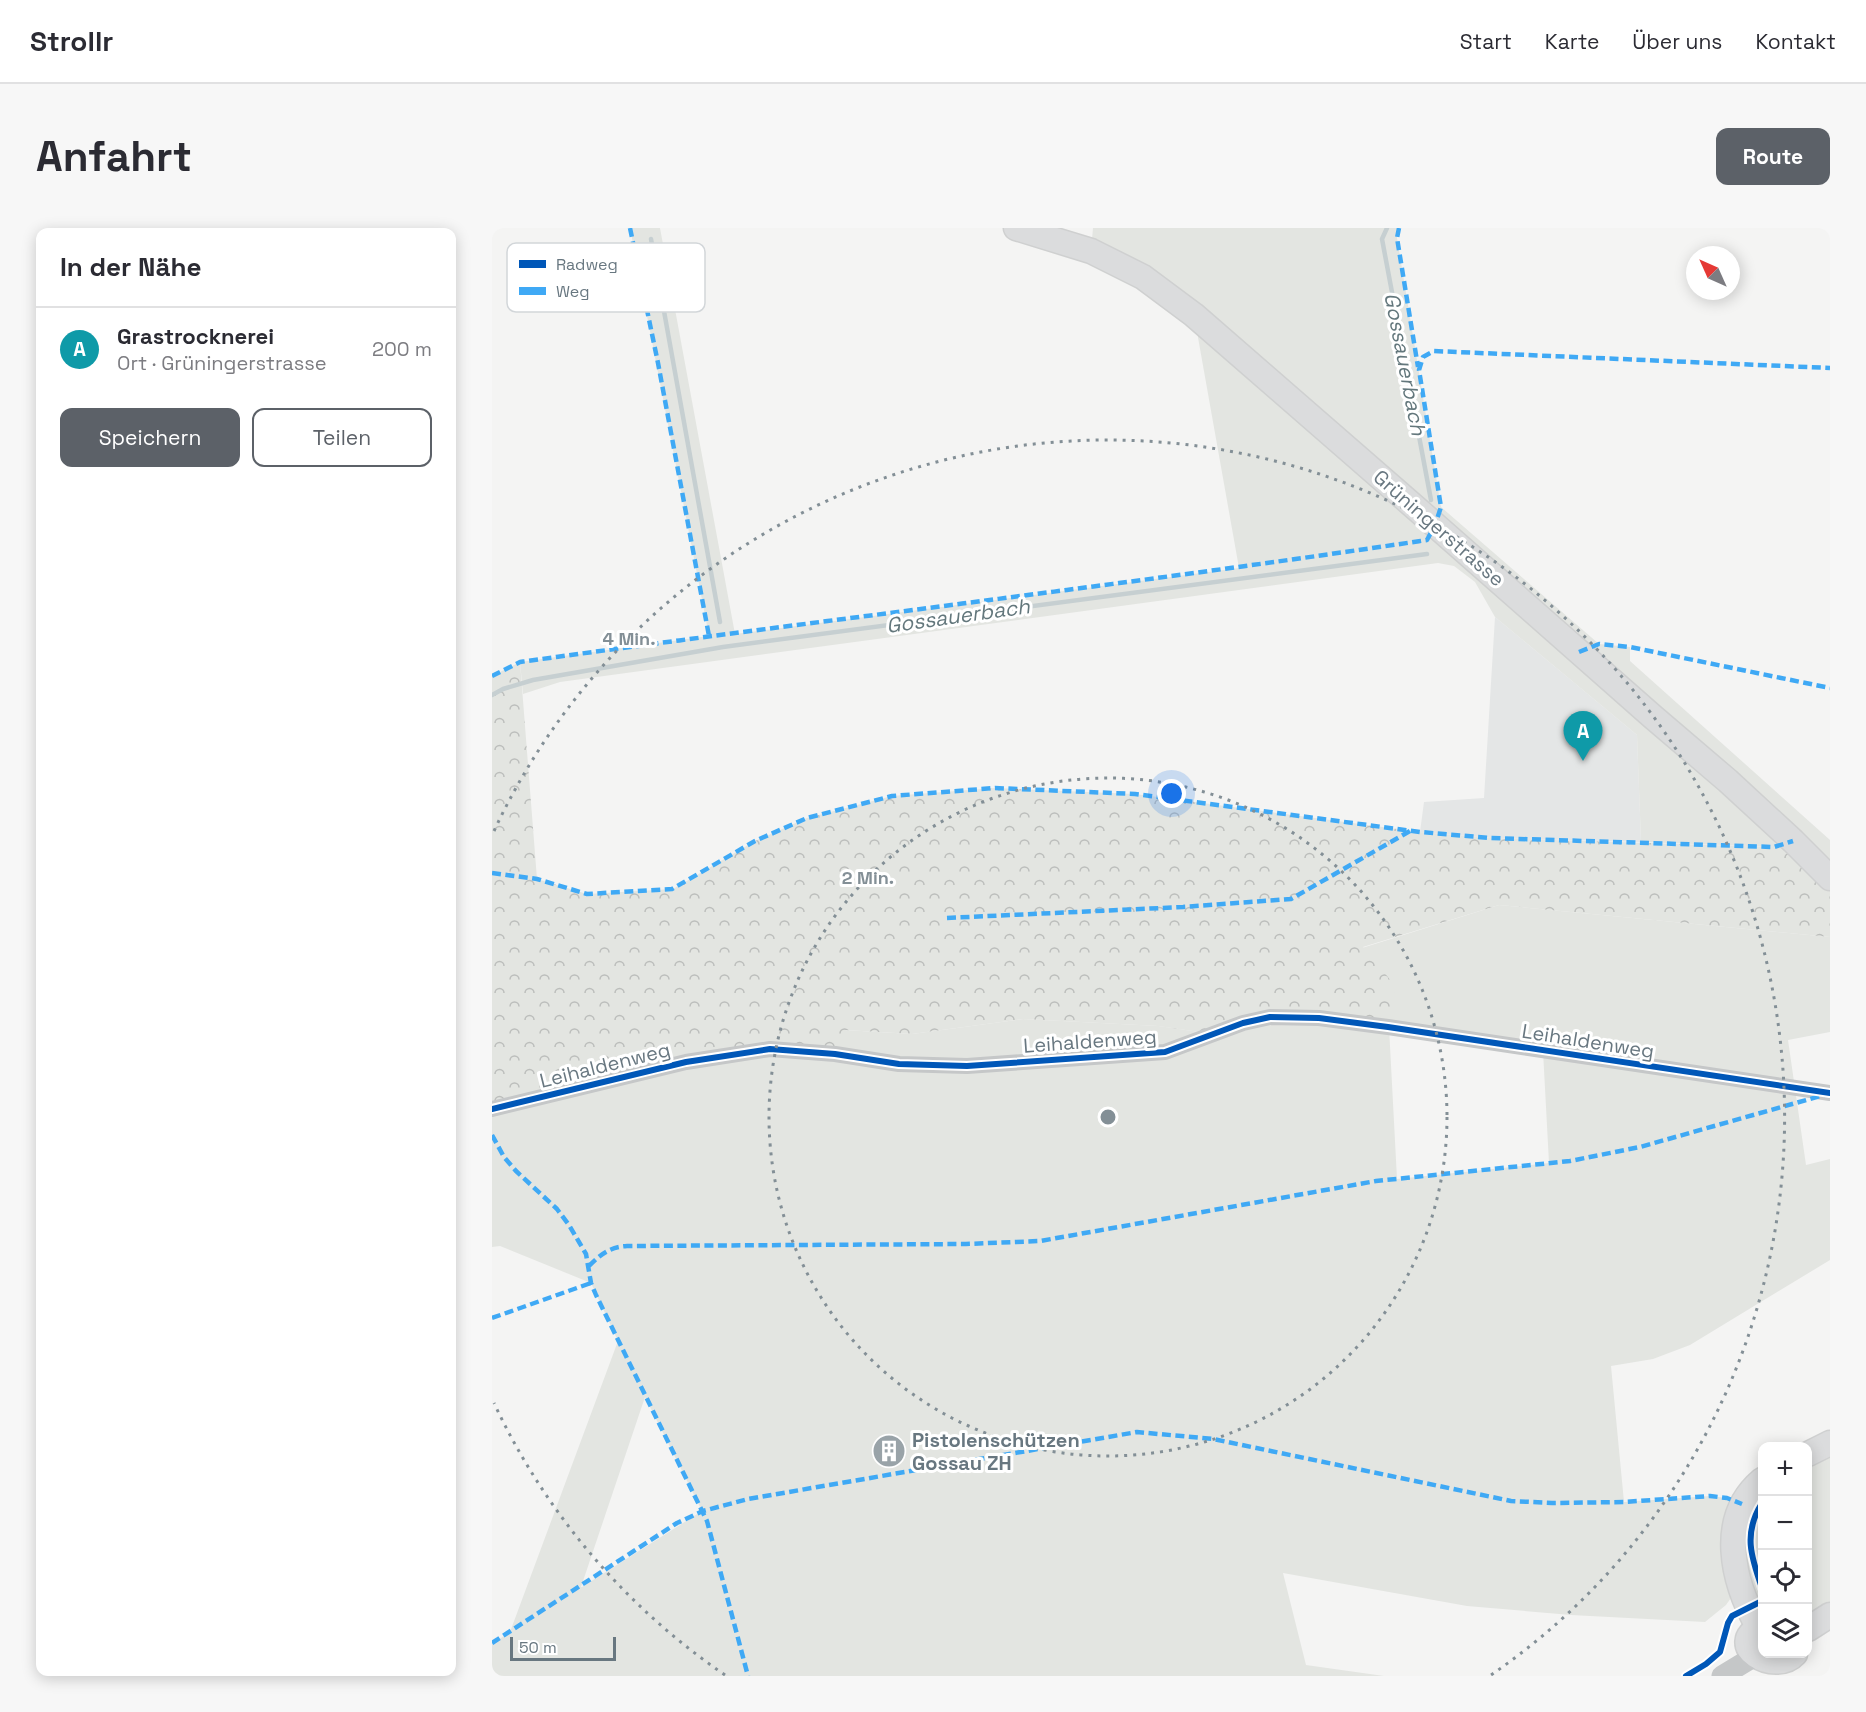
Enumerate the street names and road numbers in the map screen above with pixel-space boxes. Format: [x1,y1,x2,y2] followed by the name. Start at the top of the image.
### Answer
[1368,464,1510,592] street label: Grüningerstrasse
[1520,1018,1656,1064] street label: Leihaldenweg
[1022,1023,1158,1059] street label: Leihaldenweg
[537,1036,673,1094] street label: Leihaldenweg

